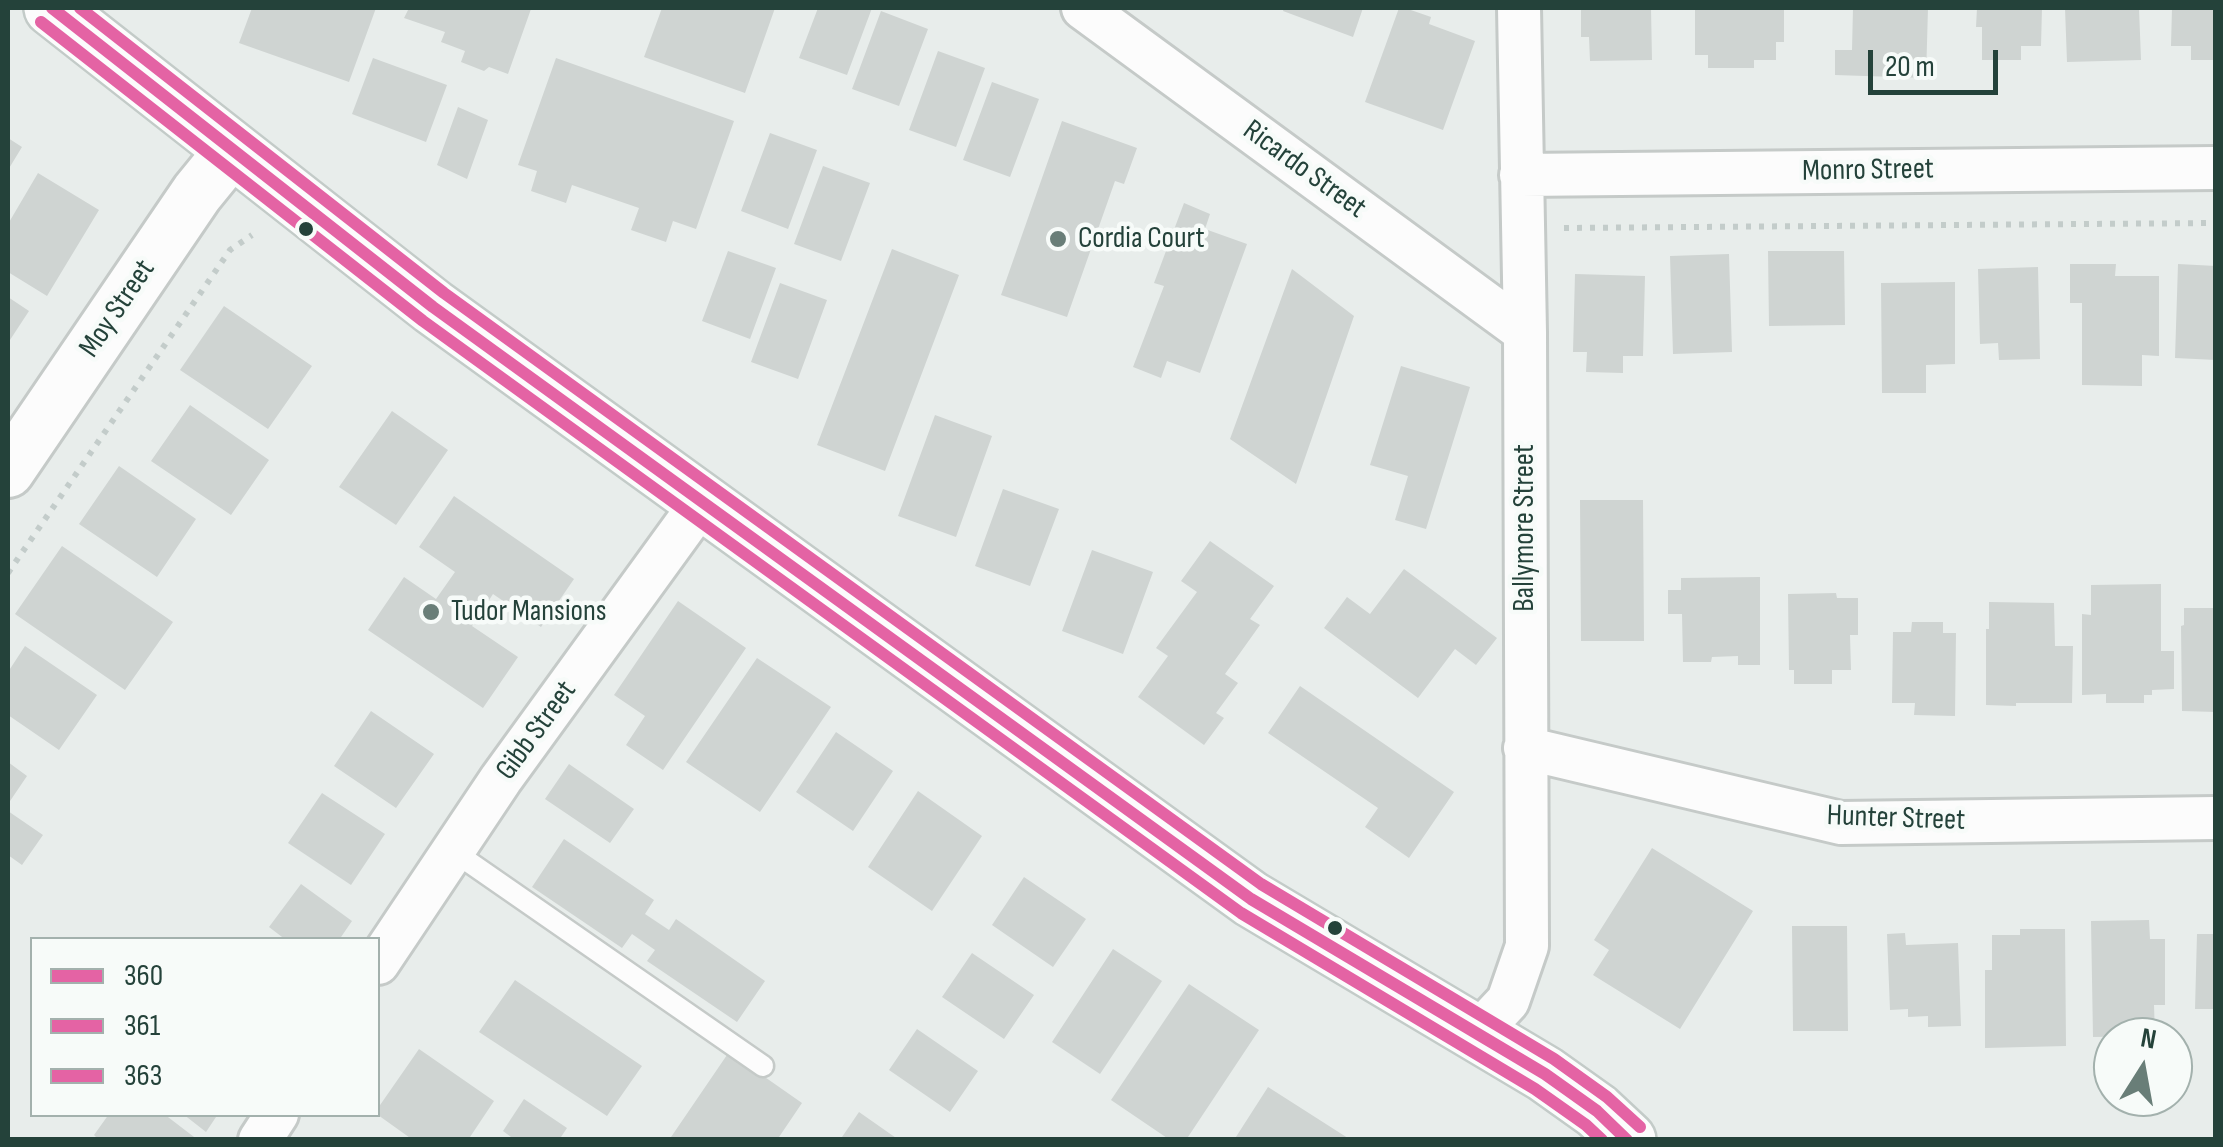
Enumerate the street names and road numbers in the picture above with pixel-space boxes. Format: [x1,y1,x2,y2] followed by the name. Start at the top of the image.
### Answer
[1235,113,1373,227] street label: Ricardo Street
[1802,152,1934,190] street label: Monro Street
[72,253,164,365] street label: Moy Street
[1507,444,1543,612] street label: Ballymore Street
[489,674,585,788] street label: Gibb Street
[1826,799,1966,839] street label: Hunter Street

